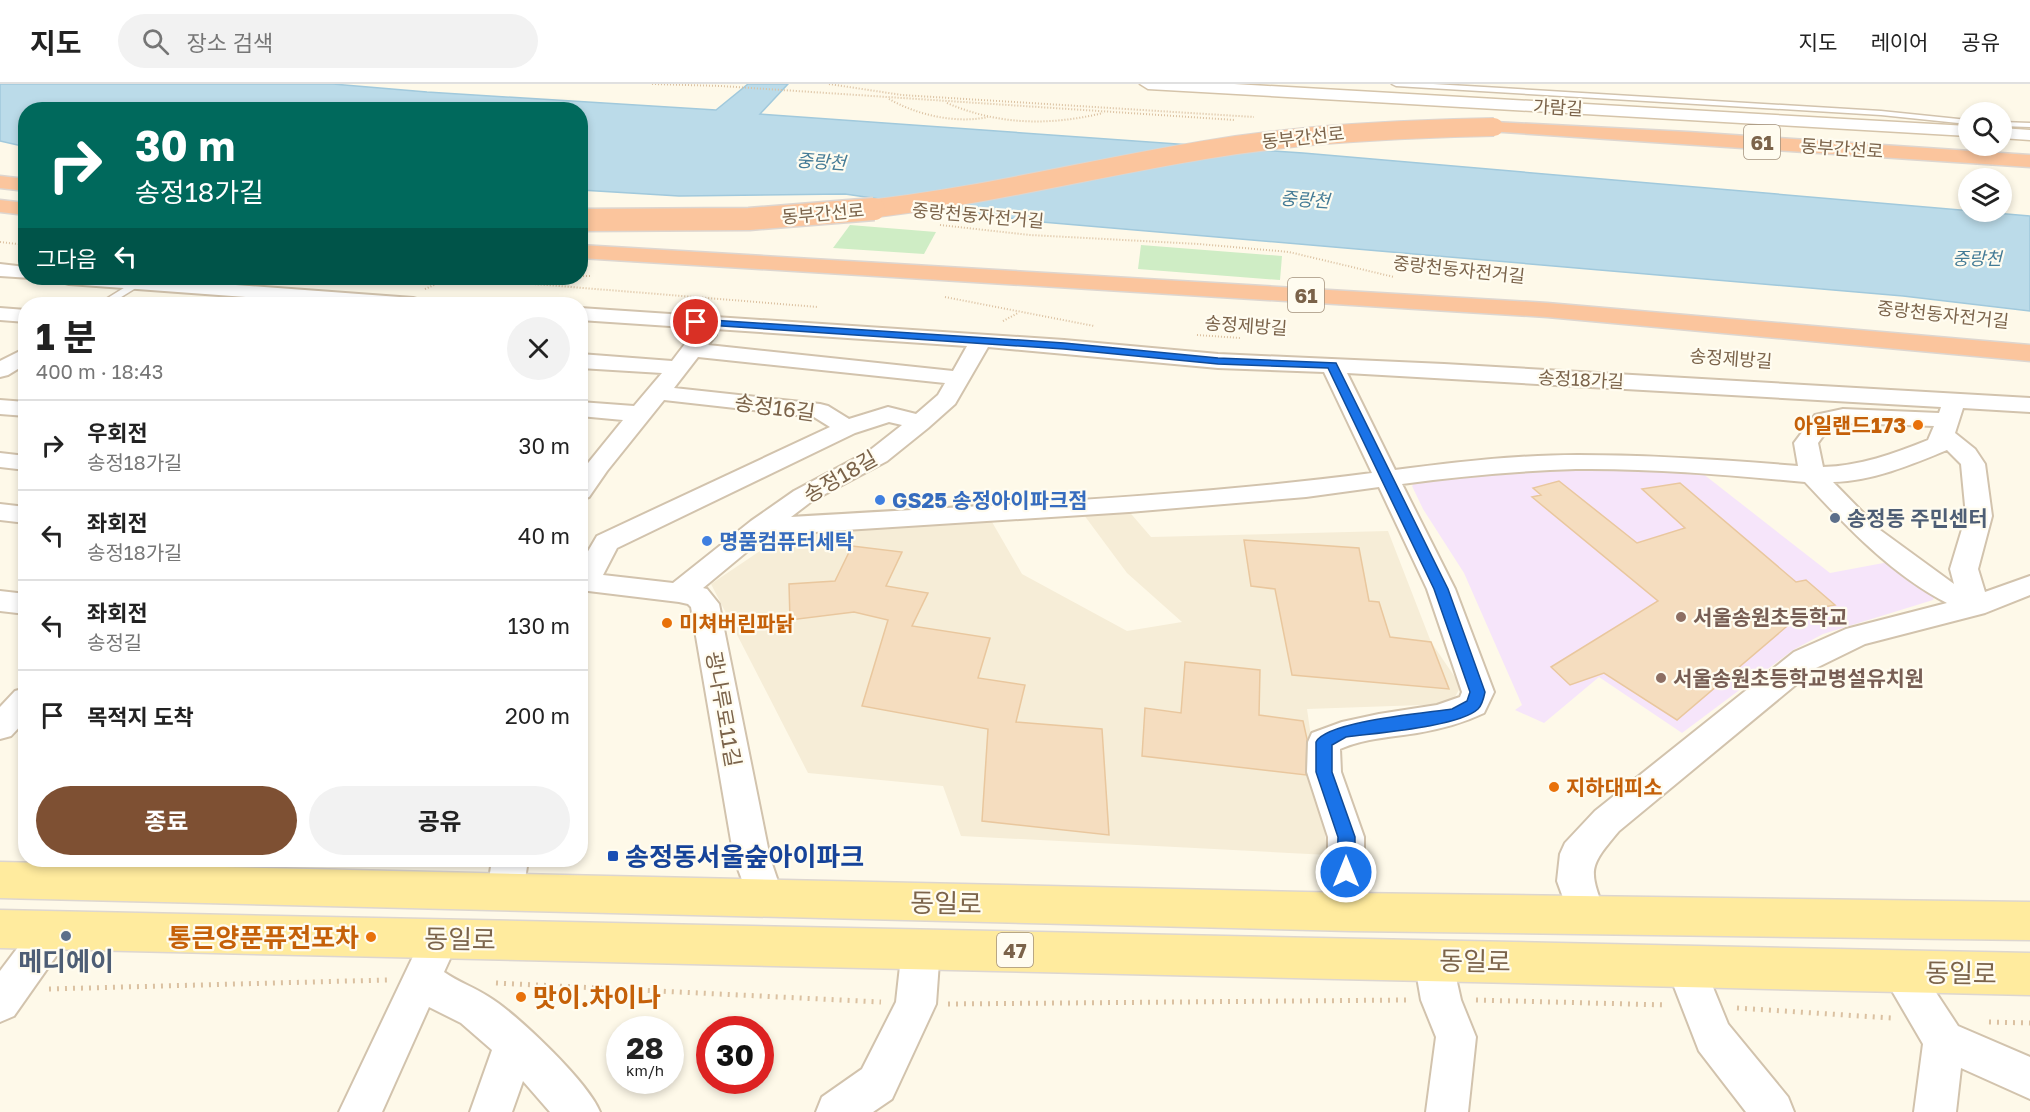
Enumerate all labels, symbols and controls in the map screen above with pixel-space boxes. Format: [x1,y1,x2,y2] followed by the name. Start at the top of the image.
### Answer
[118,14,538,68] search box
[139,25,172,58] icon: search
[30,26,82,59] text: 지도
[187,29,273,56] text: 장소 검색
[1799,29,1837,55] text: 지도
[1870,29,1928,55] text: 레이어
[1961,29,2000,55] text: 공유
[1533,95,1583,119] street label: 가람길
[1958,102,2012,222] map controls
[1958,102,2012,156] button: search
[135,120,235,170] text: 30 m
[1261,122,1345,152] street label: 동부간선로
[1744,125,1780,159] road number: 61
[36,126,114,204] icon: right
[1800,134,1884,162] street label: 동부간선로
[795,148,849,174] water label: 중랑천
[1958,168,2012,222] button: layers
[135,176,264,208] text: 송정18가길
[1279,186,1333,212] water label: 중랑천
[781,198,865,228] street label: 동부간선로
[911,198,1045,232] street label: 중랑천동자전거길
[109,240,142,273] icon: left
[36,245,97,272] text: 그다음
[1952,247,2004,269] water label: 중랑천
[1392,251,1526,287] street label: 중랑천동자전거길
[1288,278,1324,312] road number: 61
[670,296,721,347] pin
[1876,296,2010,332] street label: 중랑천동자전거길
[679,305,712,338] icon: arrive
[1204,311,1288,339] street label: 송정제방길
[36,315,97,358] text: 1 분
[507,317,570,380] button: close
[1689,344,1773,372] street label: 송정제방길
[36,359,164,383] text: 400 m · 18:43
[1538,366,1624,392] street label: 송정18가길
[733,388,817,426] street label: 송정16길
[1794,412,1906,438] place label: 아일랜드173
[1911,418,1925,432] marker: 아일랜드173
[87,419,148,446] text: 우회전
[36,429,69,462] icon: right
[519,432,570,459] text: 30 m
[798,444,882,508] street label: 송정18길
[87,450,183,474] text: 송정18가길
[892,487,1088,513] place label: GS25 송정아이파크점
[873,493,887,507] marker: GS25 송정아이파크점
[1847,505,1988,531] place label: 송정동 주민센터
[87,509,148,536] text: 좌회전
[1828,511,1842,525] marker: 송정동 주민센터
[36,519,69,552] icon: left
[518,522,570,549] text: 40 m
[719,528,854,554] place label: 명품컴퓨터세탁
[700,534,714,548] marker: 명품컴퓨터세탁
[87,540,183,564] text: 송정18가길
[87,599,148,626] text: 좌회전
[1693,604,1848,630] place label: 서울송원초등학교
[36,609,69,642] icon: left
[679,610,795,636] place label: 미쳐버린파닭
[1674,610,1688,624] marker: 서울송원초등학교
[508,612,570,639] text: 130 m
[660,616,674,630] marker: 미쳐버린파닭
[87,630,142,654] text: 송정길
[701,649,747,769] street label: 광나루로11길
[1673,665,1924,691] place label: 서울송원초등학교병설유치원
[1654,671,1668,685] marker: 서울송원초등학교병설유치원
[36,699,69,732] icon: arrive
[505,702,570,729] text: 200 m
[87,703,194,730] text: 목적지 도착
[1566,774,1663,800] place label: 지하대피소
[1547,780,1561,794] marker: 지하대피소
[36,786,297,855] button: 종료
[309,786,570,855] button: 공유
[1314,840,1378,904] position arrow
[625,841,864,872] place label: 송정동서울숲아이파크
[606,849,620,863] marker: 송정동서울숲아이파크
[910,887,982,919] street label: 동일로
[168,922,359,953] place label: 통큰양푼퓨전포차
[424,923,496,955] street label: 동일로
[59,929,73,943] marker: 메디에이
[364,930,378,944] marker: 통큰양푼퓨전포차
[997,933,1033,967] road number: 47
[1439,945,1511,977] street label: 동일로
[18,946,114,977] place label: 메디에이
[1925,957,1997,989] street label: 동일로
[533,982,661,1013] place label: 맛이.차이나
[514,990,528,1004] marker: 맛이.차이나
[696,1016,774,1094] speed limit sign: 30
[626,1030,664,1066] text: 28
[626,1061,664,1079] text: km/h

